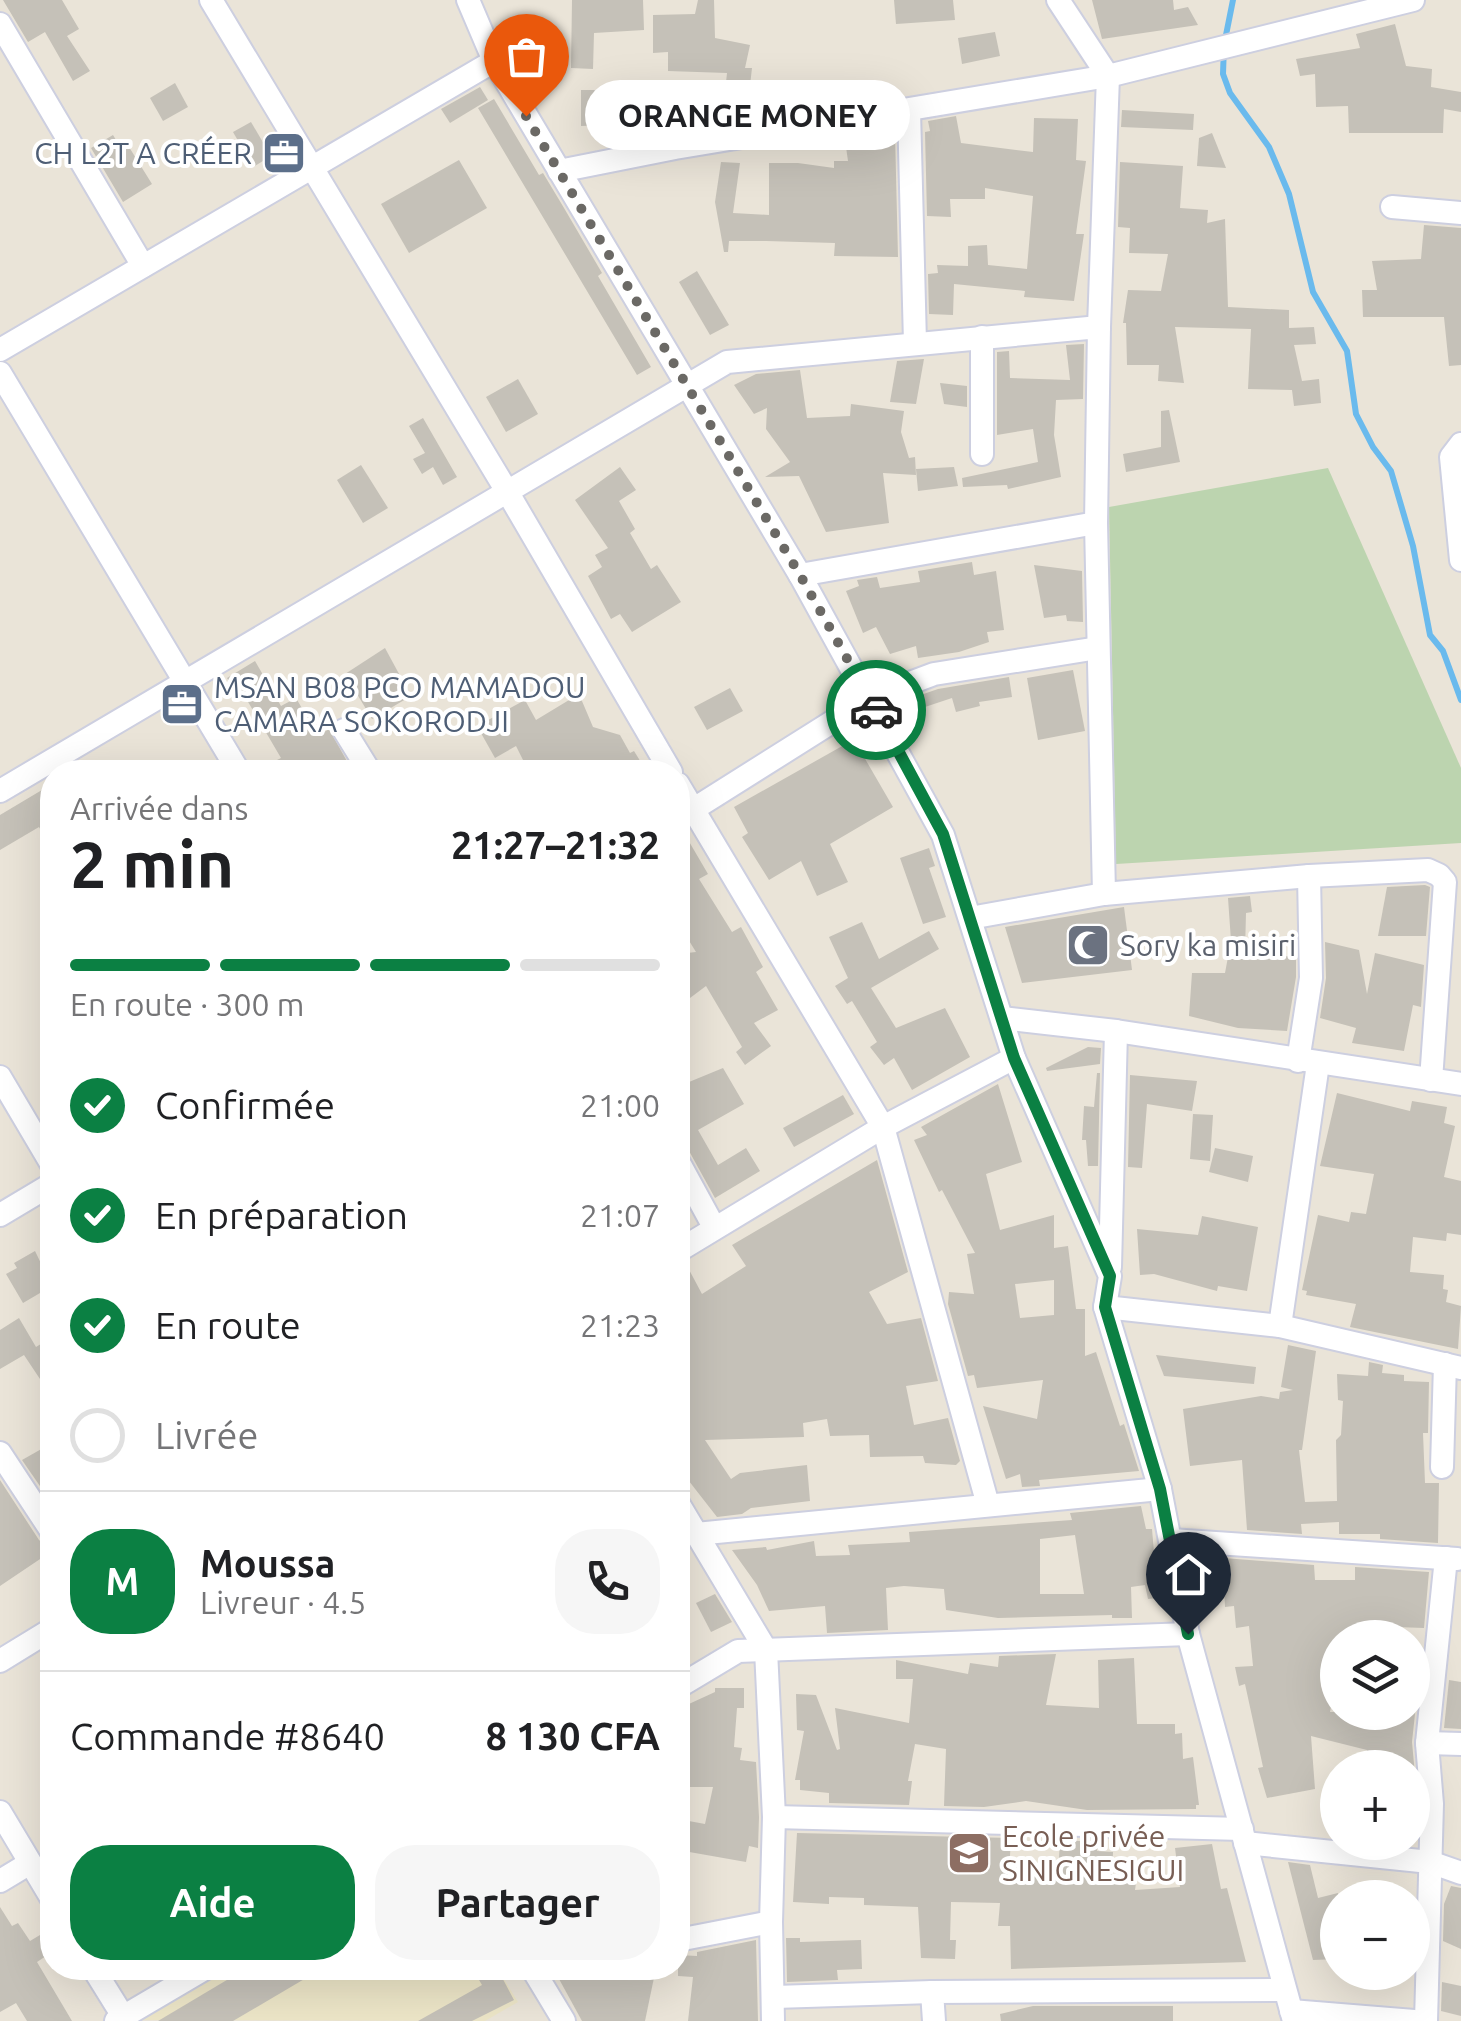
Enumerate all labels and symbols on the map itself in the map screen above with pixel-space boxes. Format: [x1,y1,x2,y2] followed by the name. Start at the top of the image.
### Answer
[484,14,569,117] pin
[586,81,911,151] callout: ORANGE MONEY
[261,130,307,176] office icon: CH L2T A CRÉER
[34,135,252,170] place label: CH L2T A CRÉER
[826,660,926,760] courier
[214,670,586,738] place label: MSAN B08 PCO MAMADOU CAMARA SOKORODJI
[159,681,205,727] office icon: MSAN B08 PCO MAMADOU CAMARA SOKORODJI
[1065,922,1111,968] mosque icon: Sory ka misiri
[1120,928,1296,962] place label: Sory ka misiri
[1146,1532,1231,1635] pin
[1002,1819,1184,1887] place label: Ecole privée SINIGNESIGUI
[946,1830,992,1876] school or university icon: Ecole privée SINIGNESIGUI

